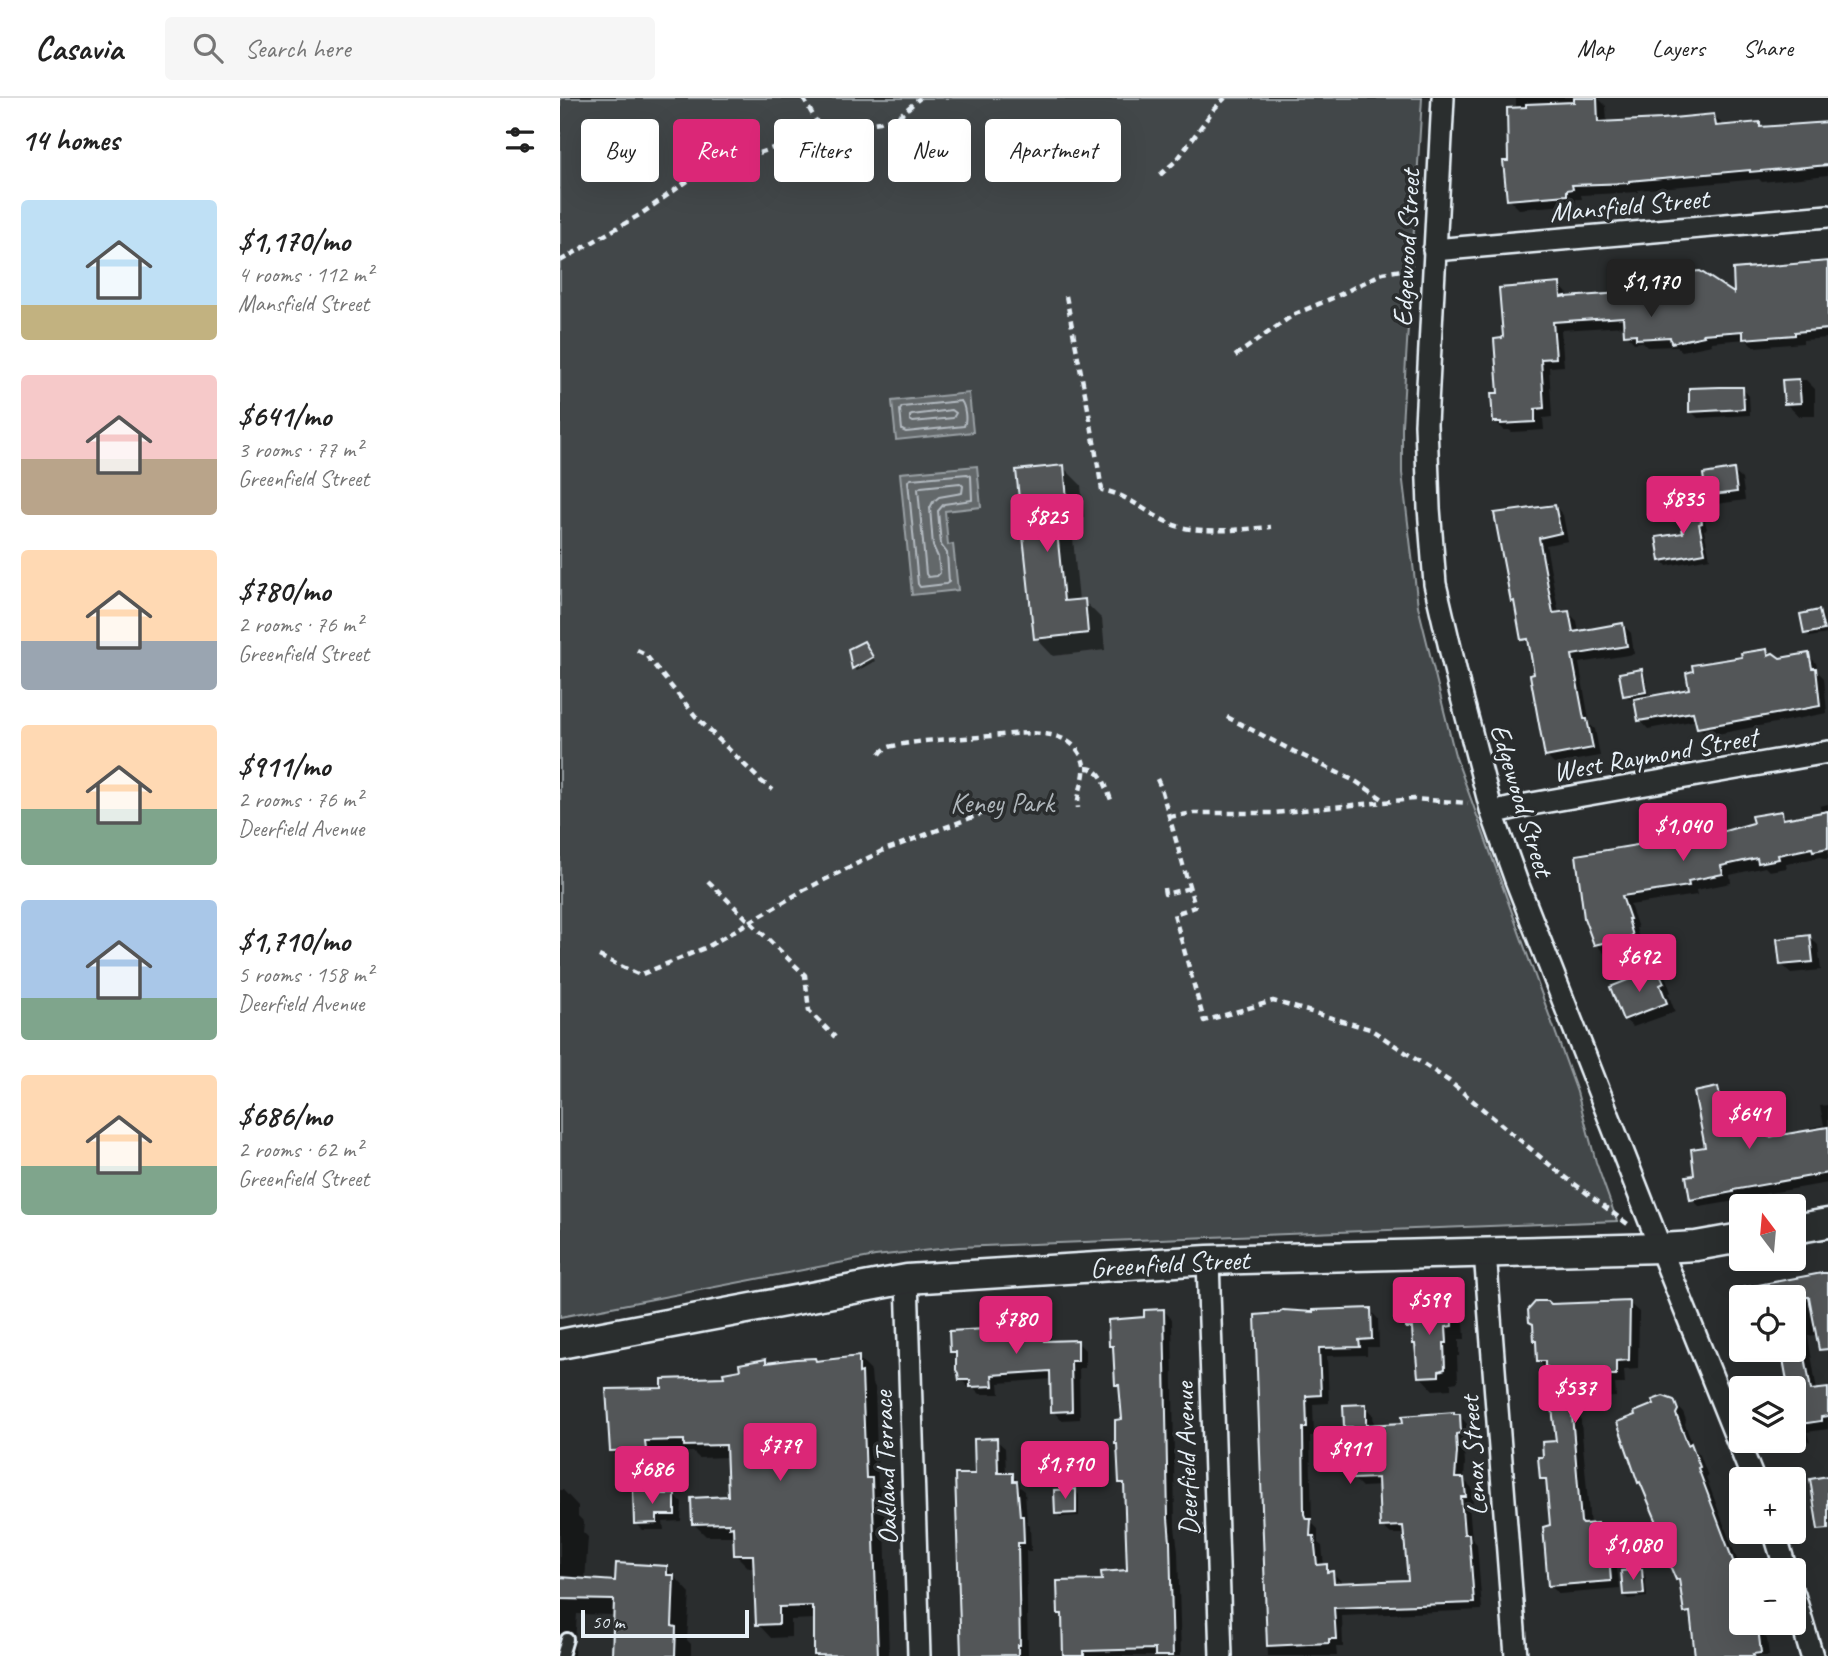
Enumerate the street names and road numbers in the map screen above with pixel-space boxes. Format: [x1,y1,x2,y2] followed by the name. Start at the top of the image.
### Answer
[1384,166,1428,327] street label: Edgewood Street
[1548,180,1713,229] street label: Mansfield Street
[1550,718,1764,789] street label: West Raymond Street
[1482,720,1563,883] street label: Edgewood Street
[1089,1241,1252,1285] street label: Greenfield Street
[1166,1380,1206,1536] street label: Deerfield Avenue
[865,1388,905,1546] street label: Oakland Terrace
[1451,1392,1495,1517] street label: Lenox Street

